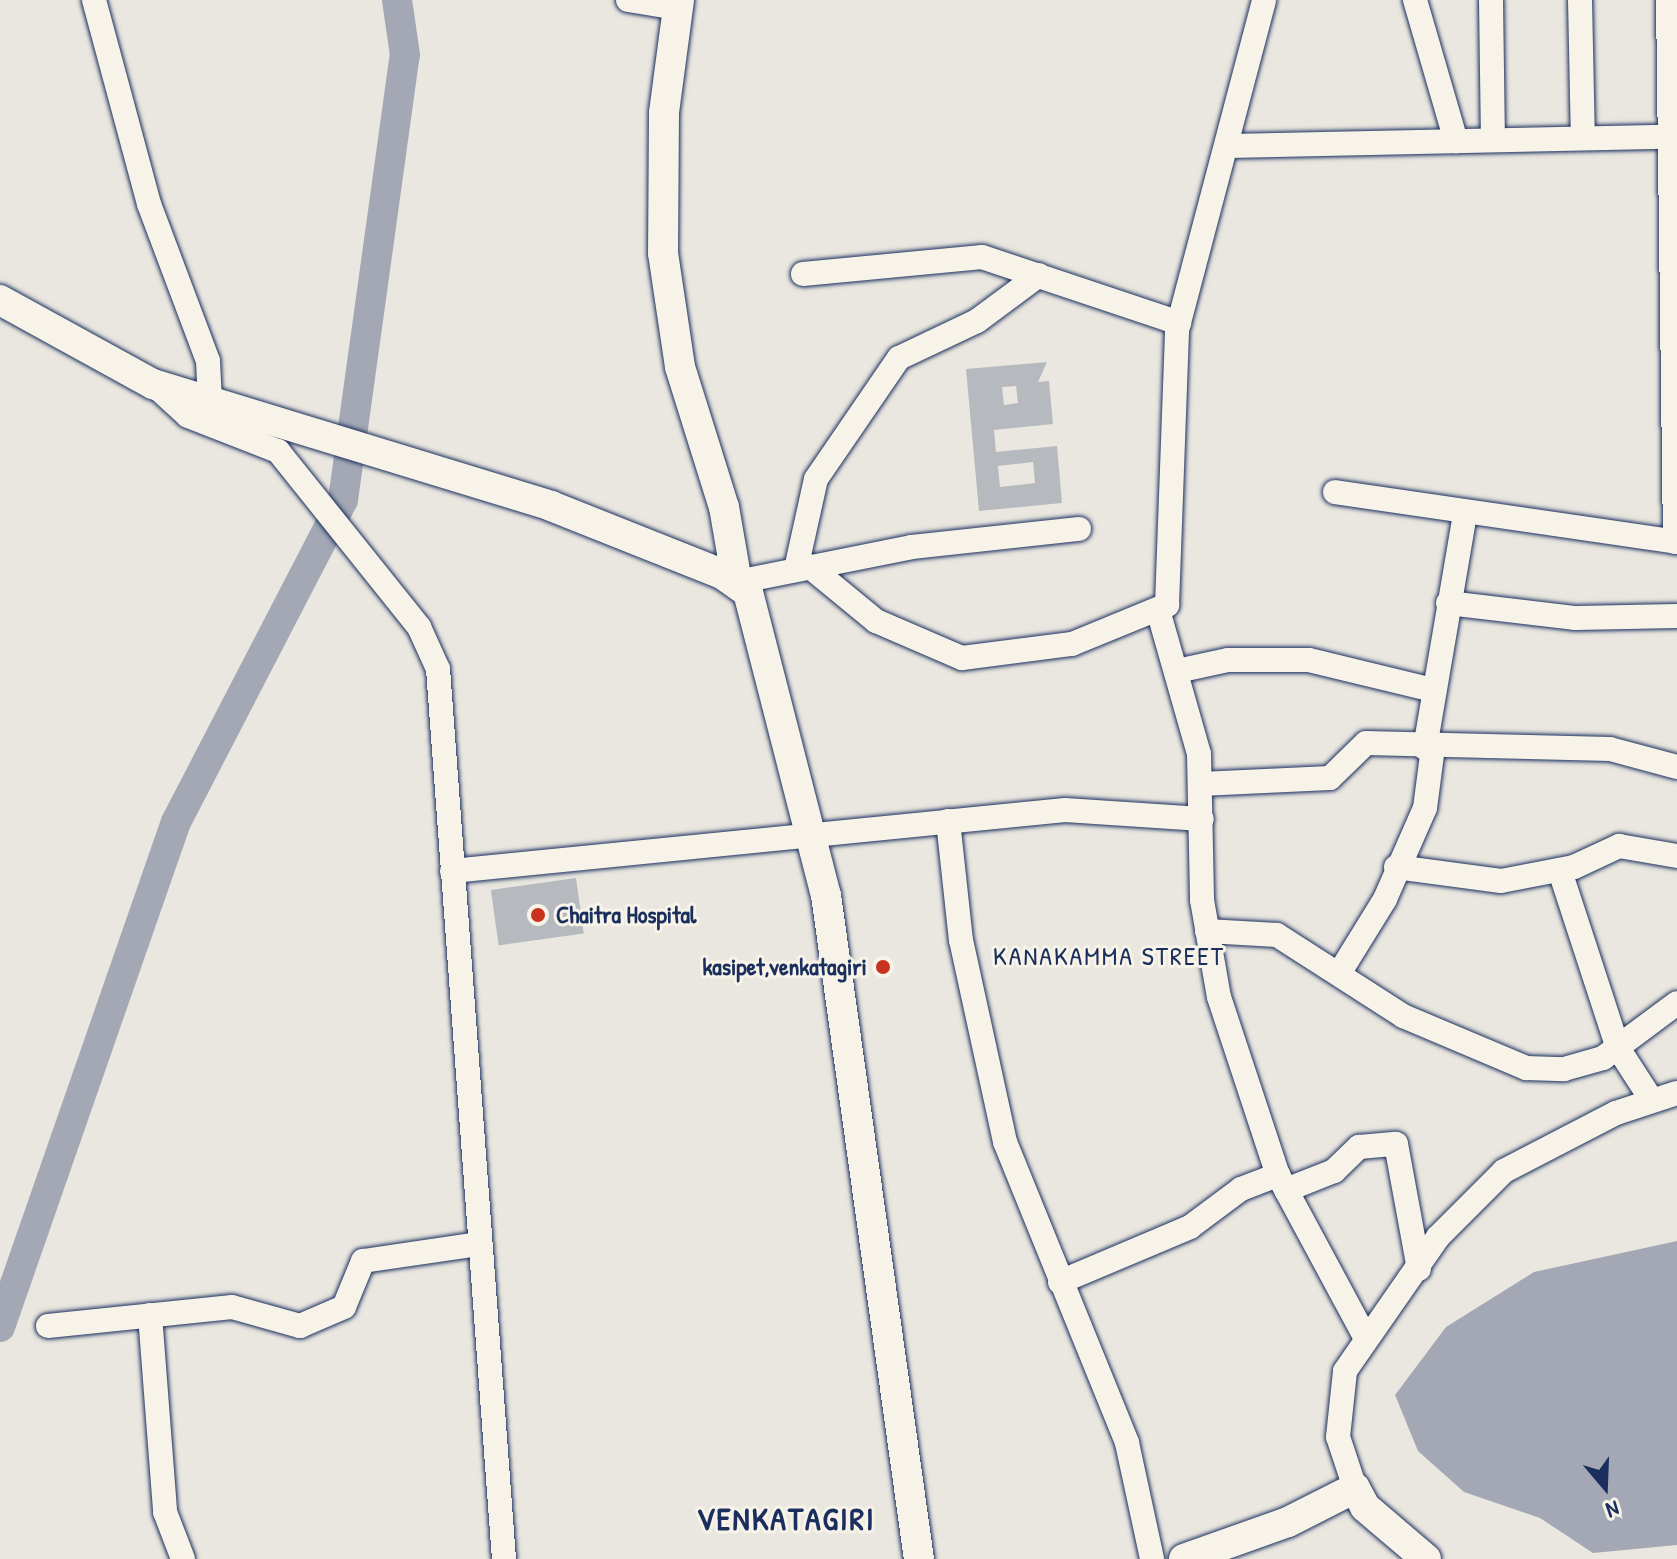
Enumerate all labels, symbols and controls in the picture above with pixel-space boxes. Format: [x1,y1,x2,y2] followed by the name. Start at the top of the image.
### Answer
[556,901,696,929] place label: Chaitra Hospital
[527,904,549,926] marker: Chaitra Hospital
[993,940,1225,972] district label: KANAKAMMA STREET
[702,953,867,981] place label: kasipet,venkatagiri
[874,958,892,976] marker: kasipet,venkatagiri
[1565,1447,1645,1527] north arrow
[1602,1494,1623,1526] text: N
[696,1500,876,1538] district label: VENKATAGIRI

